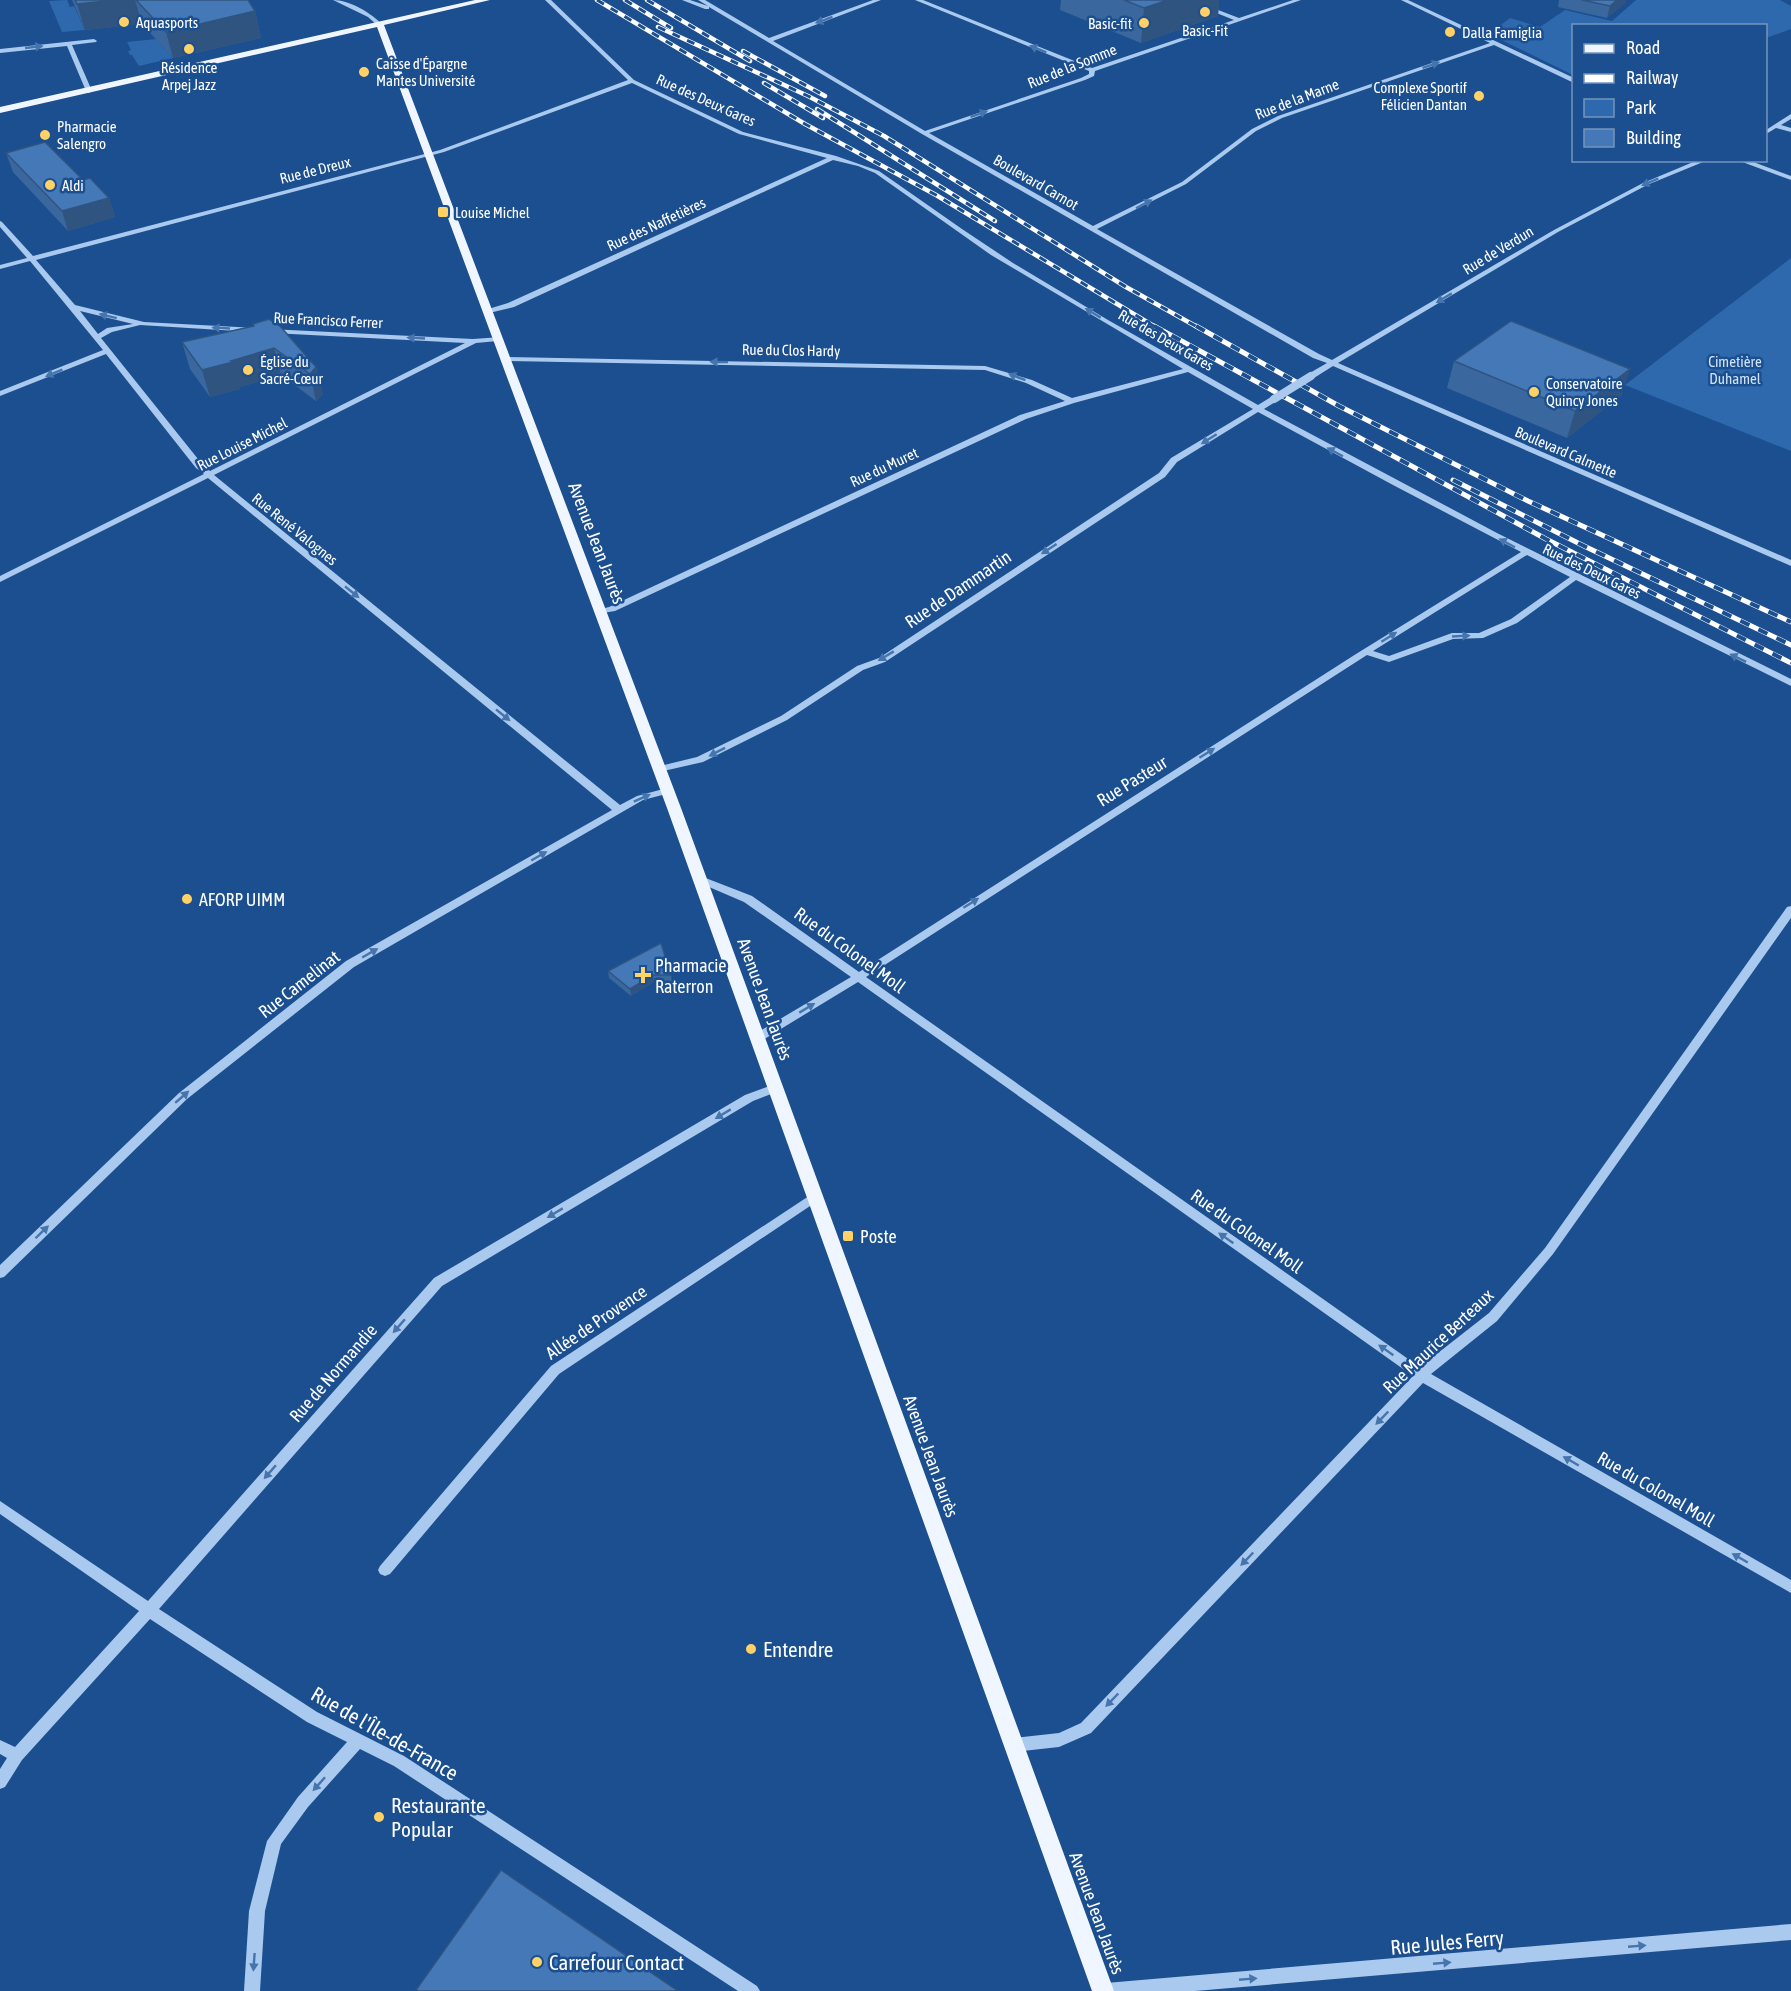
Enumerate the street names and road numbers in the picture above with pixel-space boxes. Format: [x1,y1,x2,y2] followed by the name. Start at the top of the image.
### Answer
[1025,40,1119,92] street label: Rue de la Somme
[654,70,758,130] street label: Rue des Deux Gares
[1253,75,1341,123] street label: Rue de la Marne
[990,151,1082,213] street label: Boulevard Carnot
[278,153,352,187] street label: Rue de Dreux
[604,194,708,254] street label: Rue des Naffetières
[1460,222,1536,278] street label: Rue de Verdun
[1115,306,1217,374] street label: Rue des Deux Gares
[273,309,384,331] street label: Rue Francisco Ferrer
[742,341,840,359] street label: Rue du Clos Hardy
[194,414,290,474] street label: Rue Louise Michel
[1512,423,1620,481] street label: Boulevard Calmette
[847,444,921,490] street label: Rue du Muret
[564,479,630,607] street label: Avenue Jean Jaurès
[249,489,341,569] street label: Rue René Valognes
[1540,540,1644,602] street label: Rue des Deux Gares
[901,546,1015,632] street label: Rue de Dammartin
[1093,751,1172,811] street label: Rue Pasteur
[790,903,910,997] street label: Rue du Colonel Moll
[733,935,797,1063] street label: Avenue Jean Jaurès
[254,946,344,1022] street label: Rue Camelinat
[1187,1185,1307,1278] street label: Rue du Colonel Moll
[541,1280,651,1364] street label: Allée de Provence
[1378,1284,1498,1398] street label: Rue Maurice Berteaux
[285,1320,381,1426] street label: Rue de Normandie
[899,1392,963,1520] street label: Avenue Jean Jaurès
[1594,1447,1719,1531] street label: Rue du Colonel Moll
[307,1681,463,1785] street label: Rue de l'Île-de-France
[1065,1849,1129,1977] street label: Avenue Jean Jaurès
[1389,1925,1505,1959] street label: Rue Jules Ferry

